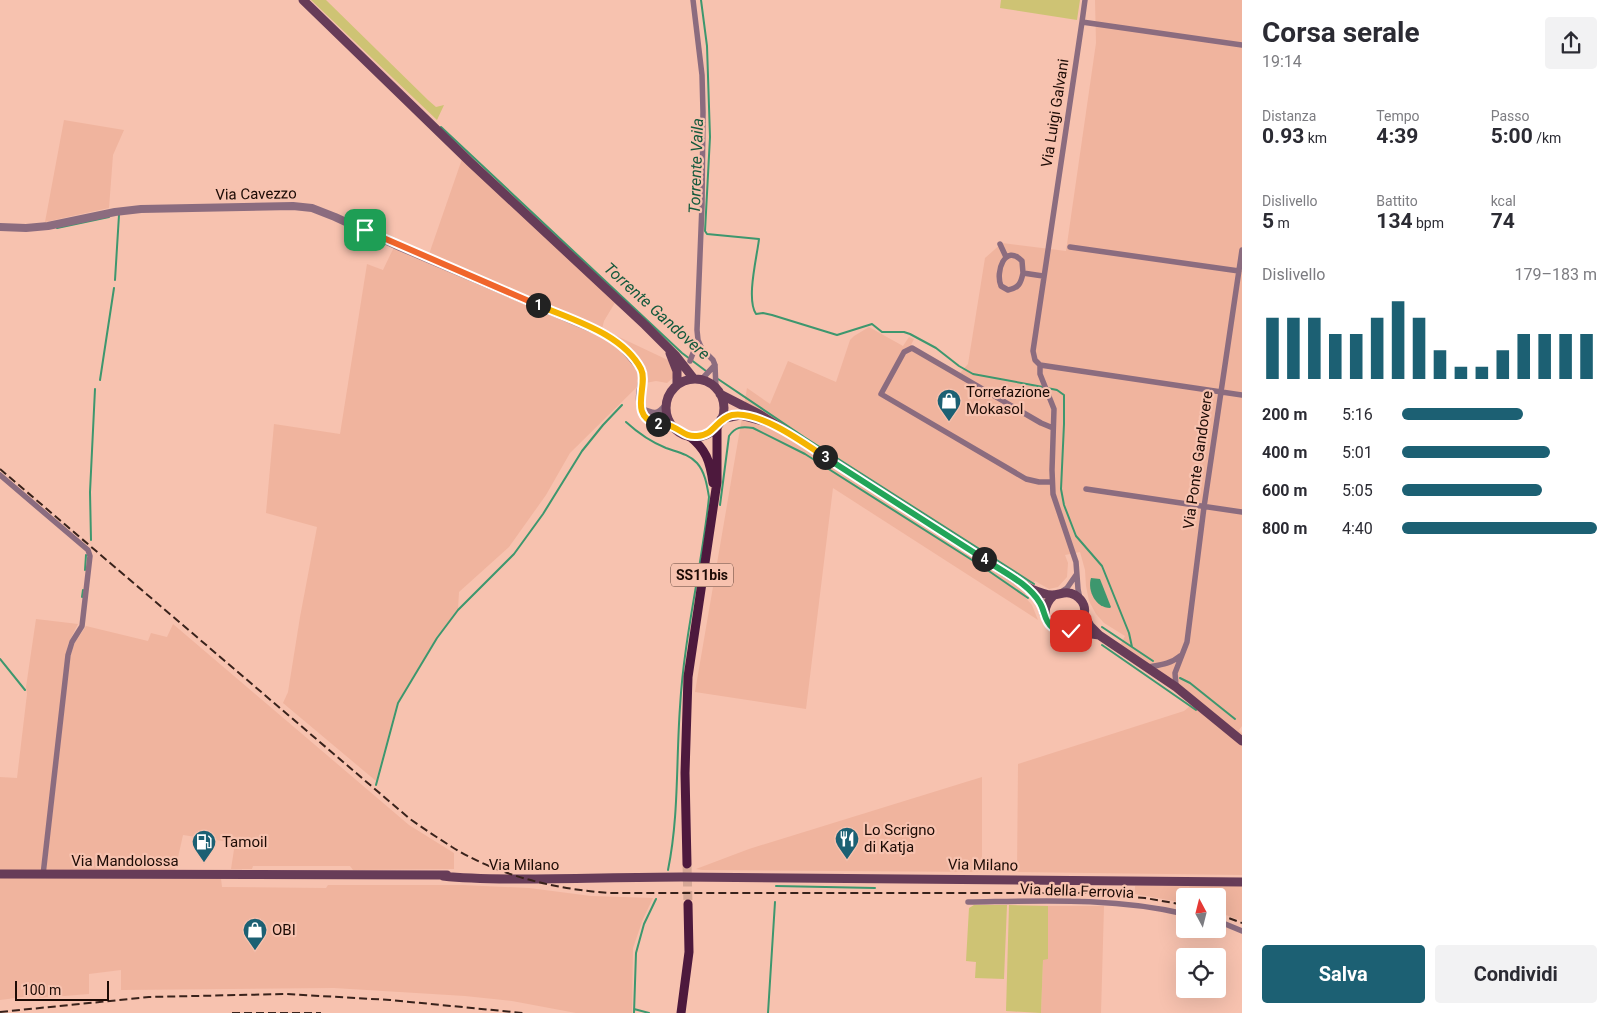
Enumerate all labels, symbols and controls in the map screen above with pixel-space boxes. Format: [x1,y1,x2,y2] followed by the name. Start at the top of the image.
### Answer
[1262,16,1420,49] text: Corsa serale
[1545,17,1597,69] button: share
[1262,52,1302,71] text: 19:14
[1038,57,1072,169] street label: Via Luigi Galvani
[1262,108,1316,124] text: Distanza
[1376,108,1420,124] text: Tempo
[1491,108,1529,124] text: Passo
[685,118,707,214] water label: Torrente Vaila
[1262,124,1304,148] text: 0.93
[1376,124,1418,148] text: 4:39
[1491,124,1533,148] text: 5:00
[1304,130,1327,146] text: km
[1533,130,1561,146] text: /km
[215,184,297,204] street label: Via Cavezzo
[1262,193,1318,209] text: Dislivello
[1376,193,1418,209] text: Battito
[1491,193,1516,209] text: kcal
[344,209,386,251] pin
[1262,209,1274,233] text: 5
[1376,209,1412,233] text: 134
[1491,209,1515,233] text: 74
[1274,215,1290,231] text: m
[1412,215,1444,231] text: bpm
[351,216,379,244] icon: arrive
[600,259,714,363] water label: Torrente Gandovere
[1262,265,1325,284] text: Dislivello
[1515,265,1597,284] text: 179–183 m
[526,292,550,318] pin: 1
[534,297,543,313] text: 1
[966,383,1050,418] place label: Torrefazione Mokasol
[936,388,962,422] shop icon: Torrefazione Mokasol
[1179,390,1217,530] street label: Via Ponte Gandovere
[1262,405,1307,424] text: 200 m
[1342,405,1373,424] text: 5:16
[646,412,670,436] pin: 2
[654,416,663,432] text: 2
[1262,443,1307,462] text: 400 m
[1342,443,1373,462] text: 5:01
[812,444,838,470] pin: 3
[821,449,830,465] text: 3
[1262,481,1307,500] text: 600 m
[1342,481,1373,500] text: 5:05
[1262,519,1307,538] text: 800 m
[1342,519,1373,538] text: 4:40
[972,546,996,572] pin: 4
[980,551,989,567] text: 4
[671,564,733,586] road number: SS11bis
[1050,610,1092,652] pin
[1057,617,1085,645] icon: check
[864,821,935,856] place label: Lo Scrigno di Katja
[834,826,860,860] restaurant icon: Lo Scrigno di Katja
[191,829,217,863] fuel station icon: Tamoil
[222,833,267,851] place label: Tamoil
[71,852,179,870] street label: Via Mandolossa
[948,855,1018,875] street label: Via Milano
[489,856,559,874] street label: Via Milano
[1020,880,1134,902] street label: Via della Ferrovia
[1176,888,1226,938] north arrow
[1176,888,1226,998] map controls
[242,917,268,951] shop icon: OBI
[272,921,296,939] place label: OBI
[1262,945,1425,1003] button: Salva
[1435,945,1597,1003] button: Condividi
[1176,948,1226,998] button: locate
[15,978,109,1001] scale bar
[22,982,61,998] text: 100 m

